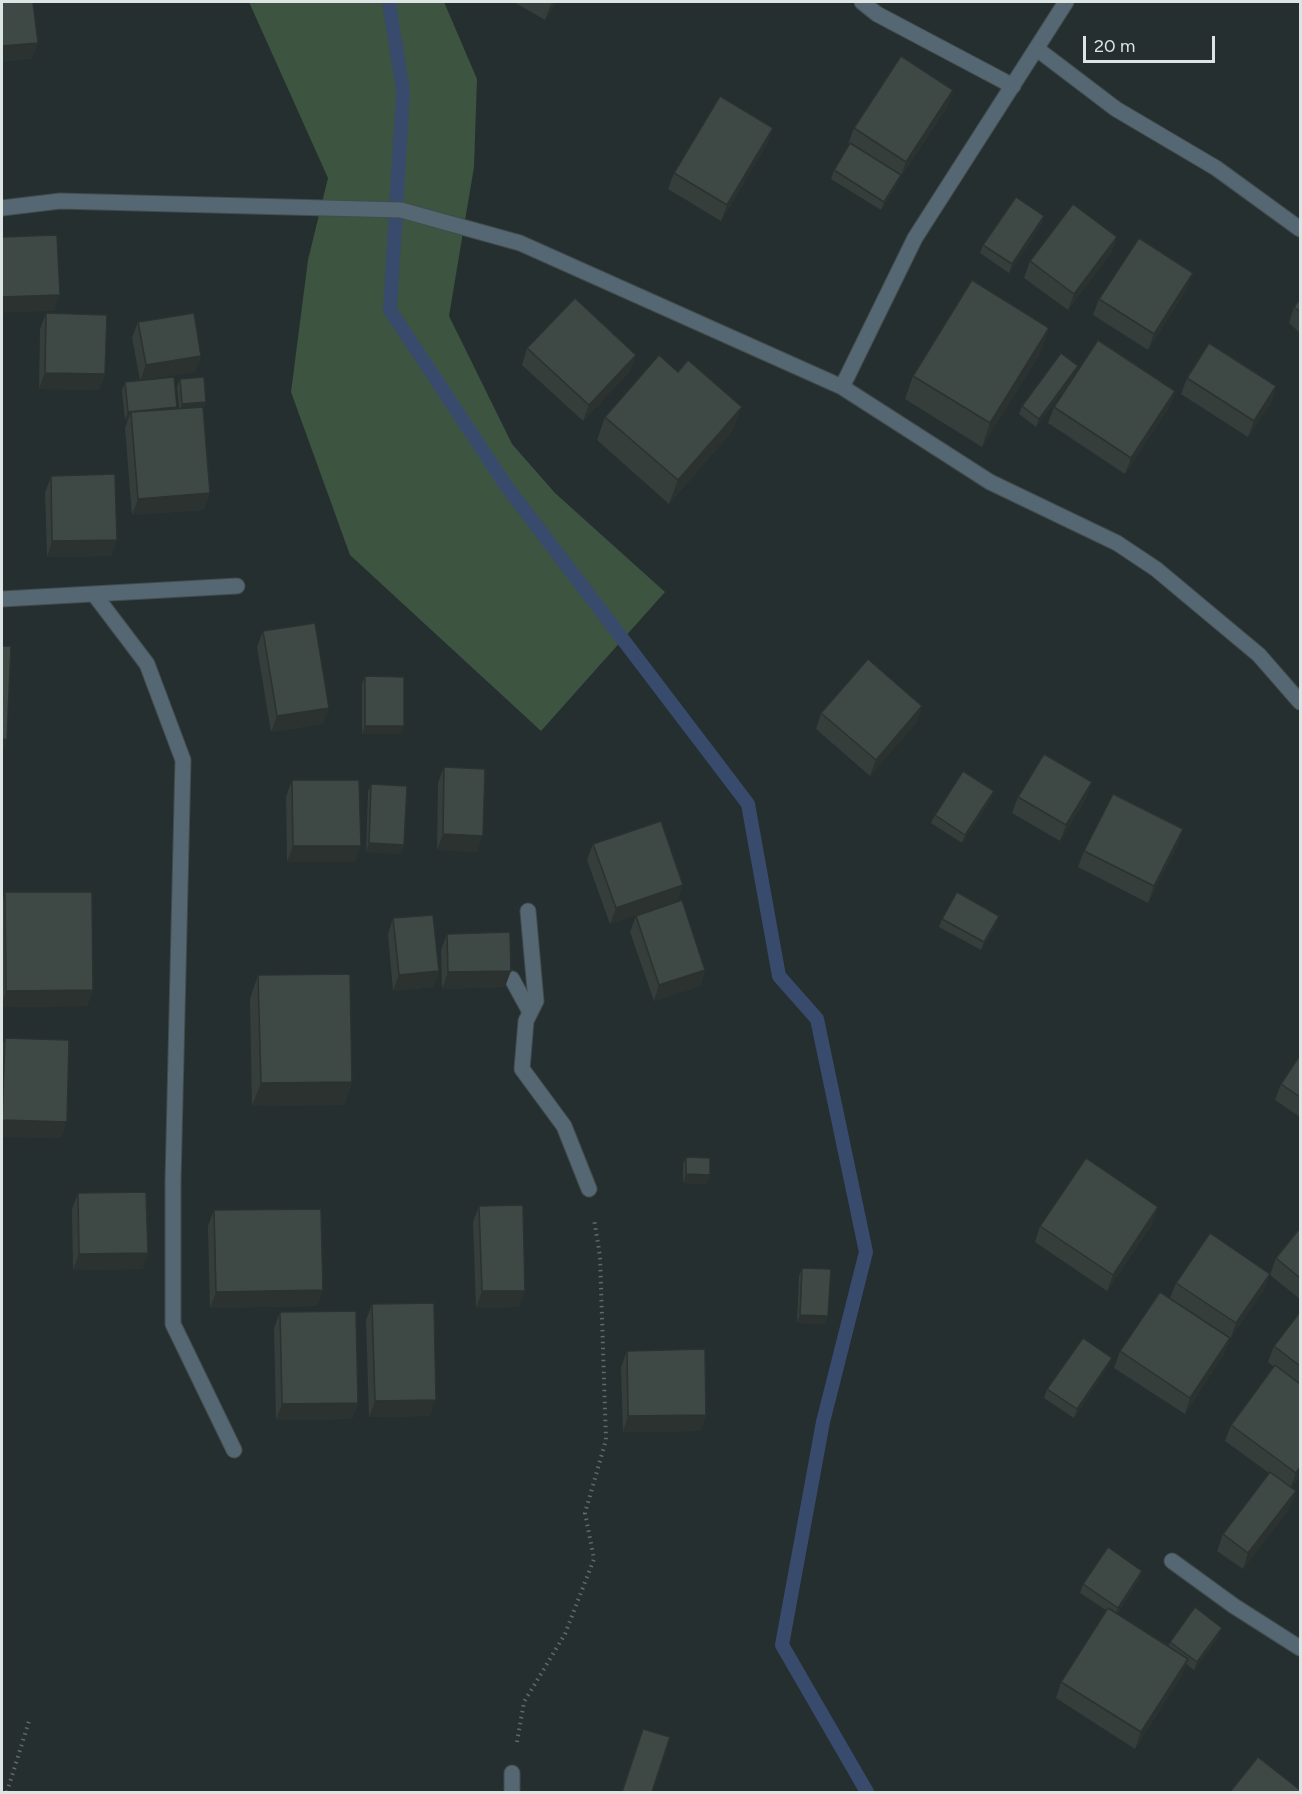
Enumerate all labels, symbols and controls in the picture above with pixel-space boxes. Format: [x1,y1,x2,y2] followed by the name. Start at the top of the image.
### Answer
[1086,24,1218,62] scale bar
[1094,35,1135,57] text: 20 m

